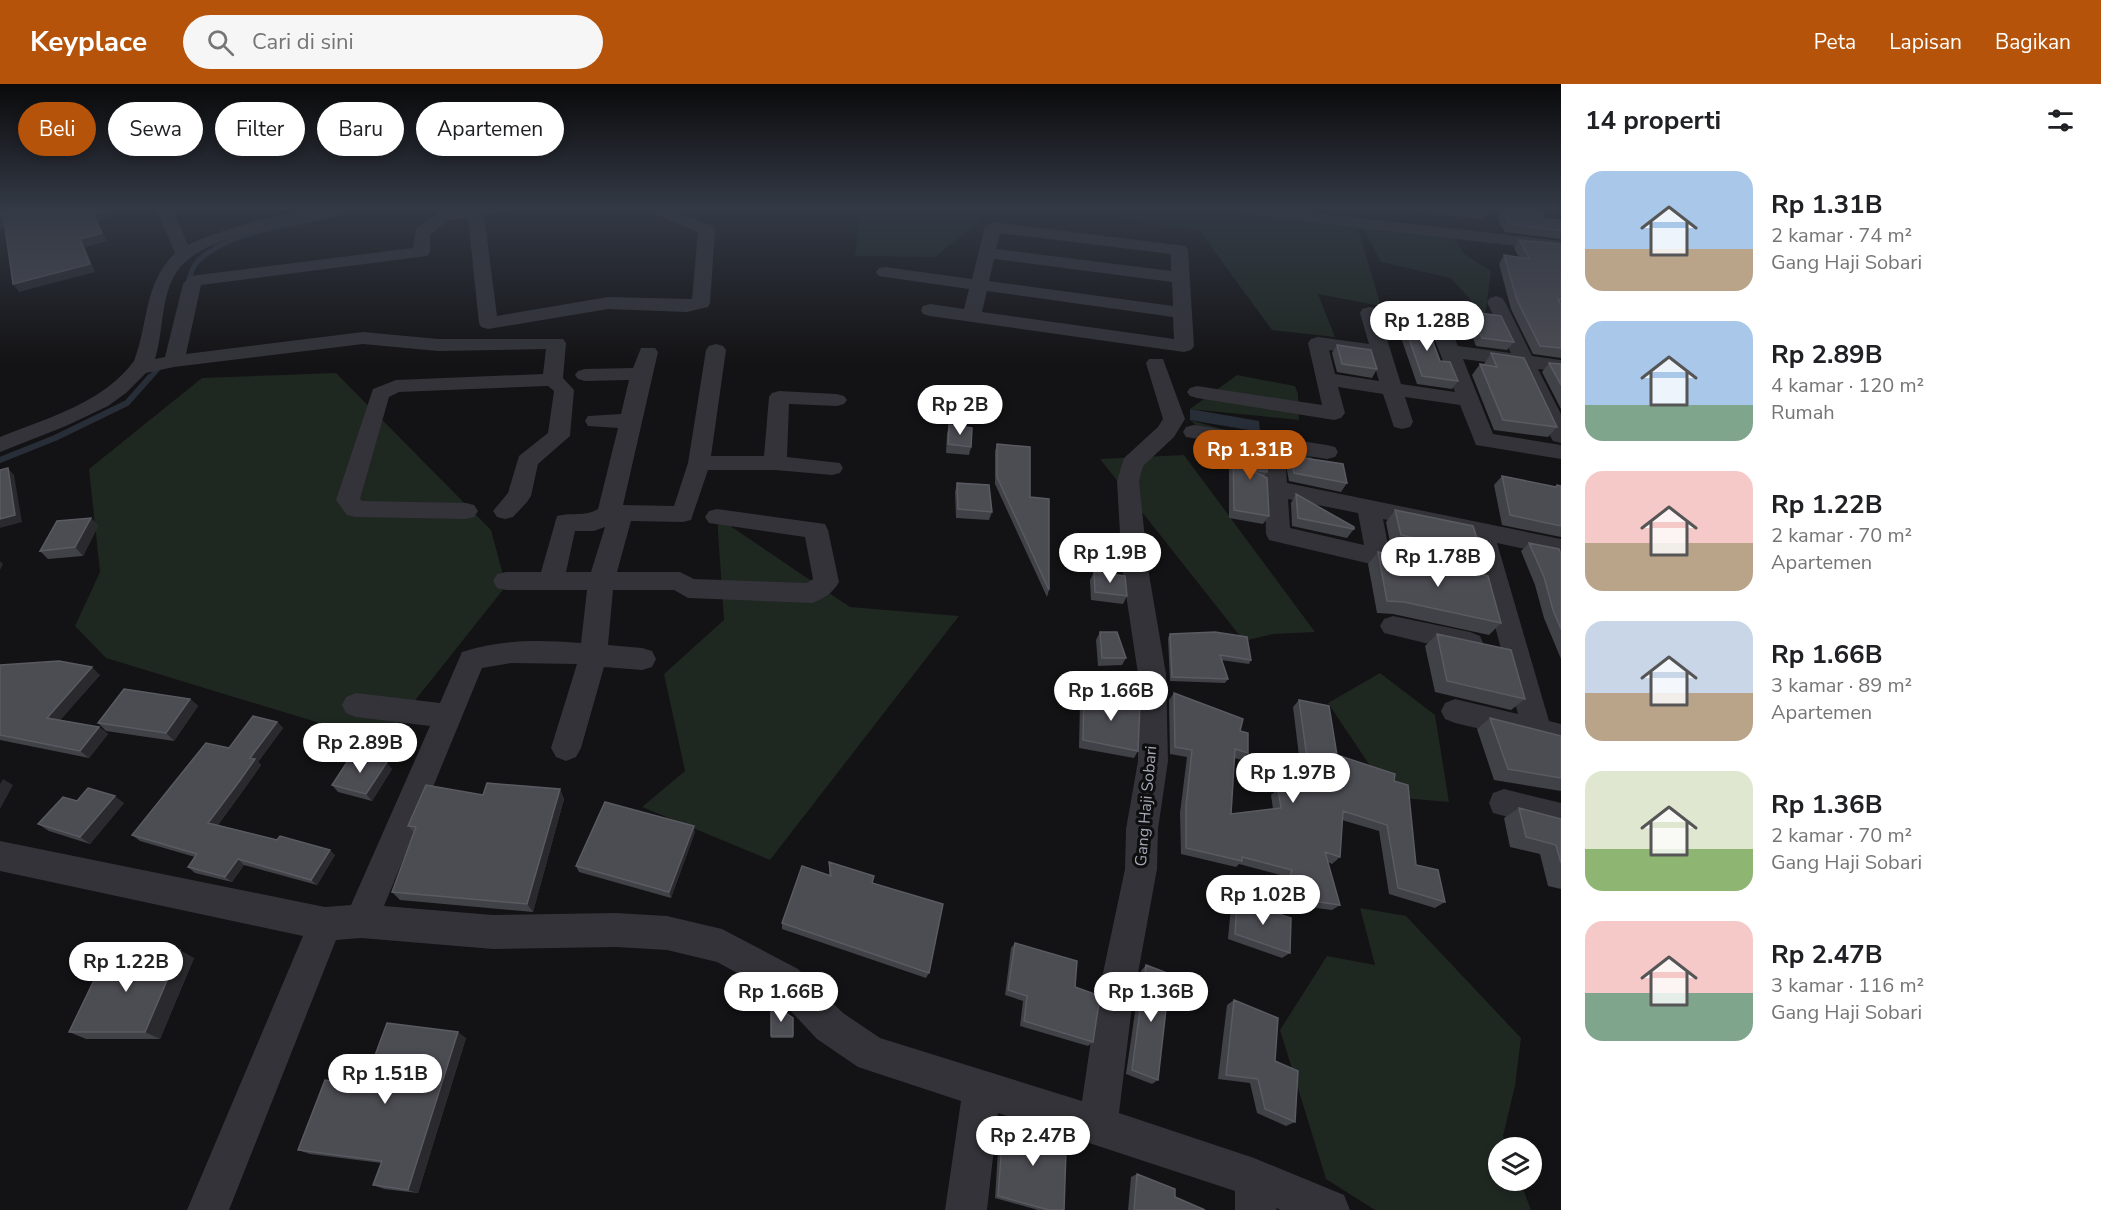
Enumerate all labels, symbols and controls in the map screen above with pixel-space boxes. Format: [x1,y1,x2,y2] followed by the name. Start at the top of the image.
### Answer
[183,15,603,69] search box
[30,23,147,61] text: Keyplace
[204,26,237,59] icon: search
[252,27,354,57] text: Cari di sini
[1814,28,1856,56] text: Peta
[1889,28,1962,56] text: Lapisan
[1995,28,2071,56] text: Bagikan
[18,102,96,156] chip: Beli
[108,102,203,156] chip: Sewa
[215,102,305,156] chip: Filter
[317,102,404,156] chip: Baru
[416,102,564,156] chip: Apartemen
[1585,103,1721,138] text: 14 properti
[2044,104,2077,137] icon: filters
[1771,187,1883,222] text: Rp 1.31B
[1633,195,1705,267] icon: home
[1771,222,1912,249] text: 2 kamar · 74 m²
[1771,249,1922,276] text: Gang Haji Sobari
[1365,301,1489,352] pin: Rp 1.28B
[1384,307,1470,334] text: Rp 1.28B
[1771,337,1883,372] text: Rp 2.89B
[1633,345,1705,417] icon: home
[1771,372,1924,399] text: 4 kamar · 120 m²
[918,385,1002,436] pin: Rp 2B
[932,391,988,418] text: Rp 2B
[1771,399,1835,426] text: Rumah
[1188,430,1312,481] pin: Rp 1.31B
[1207,436,1293,463] text: Rp 1.31B
[1771,487,1883,522] text: Rp 1.22B
[1633,495,1705,567] icon: home
[1771,522,1912,549] text: 2 kamar · 70 m²
[1055,533,1165,584] pin: Rp 1.9B
[1376,537,1500,588] pin: Rp 1.78B
[1073,539,1147,566] text: Rp 1.9B
[1395,543,1481,570] text: Rp 1.78B
[1771,549,1872,576] text: Apartemen
[1771,637,1883,672] text: Rp 1.66B
[1633,645,1705,717] icon: home
[1049,671,1173,722] pin: Rp 1.66B
[1771,672,1912,699] text: 3 kamar · 89 m²
[1068,677,1154,704] text: Rp 1.66B
[1771,699,1872,726] text: Apartemen
[298,723,422,774] pin: Rp 2.89B
[317,729,403,756] text: Rp 2.89B
[1130,745,1162,867] street label: Gang Haji Sobari
[1231,753,1355,804] pin: Rp 1.97B
[1250,759,1336,786] text: Rp 1.97B
[1771,787,1883,822] text: Rp 1.36B
[1633,795,1705,867] icon: home
[1771,822,1912,849] text: 2 kamar · 70 m²
[1771,849,1922,876] text: Gang Haji Sobari
[1201,875,1325,926] pin: Rp 1.02B
[1220,881,1306,908] text: Rp 1.02B
[1771,937,1883,972] text: Rp 2.47B
[64,942,188,993] pin: Rp 1.22B
[1633,945,1705,1017] icon: home
[83,948,169,975] text: Rp 1.22B
[719,972,843,1023] pin: Rp 1.66B
[1089,972,1213,1023] pin: Rp 1.36B
[1771,972,1924,999] text: 3 kamar · 116 m²
[738,978,824,1005] text: Rp 1.66B
[1108,978,1194,1005] text: Rp 1.36B
[1771,999,1922,1026] text: Gang Haji Sobari
[323,1054,447,1105] pin: Rp 1.51B
[342,1060,428,1087] text: Rp 1.51B
[971,1116,1095,1167] pin: Rp 2.47B
[990,1122,1076,1149] text: Rp 2.47B
[1488,1137,1542,1191] map controls
[1488,1137,1542,1191] button: layers

